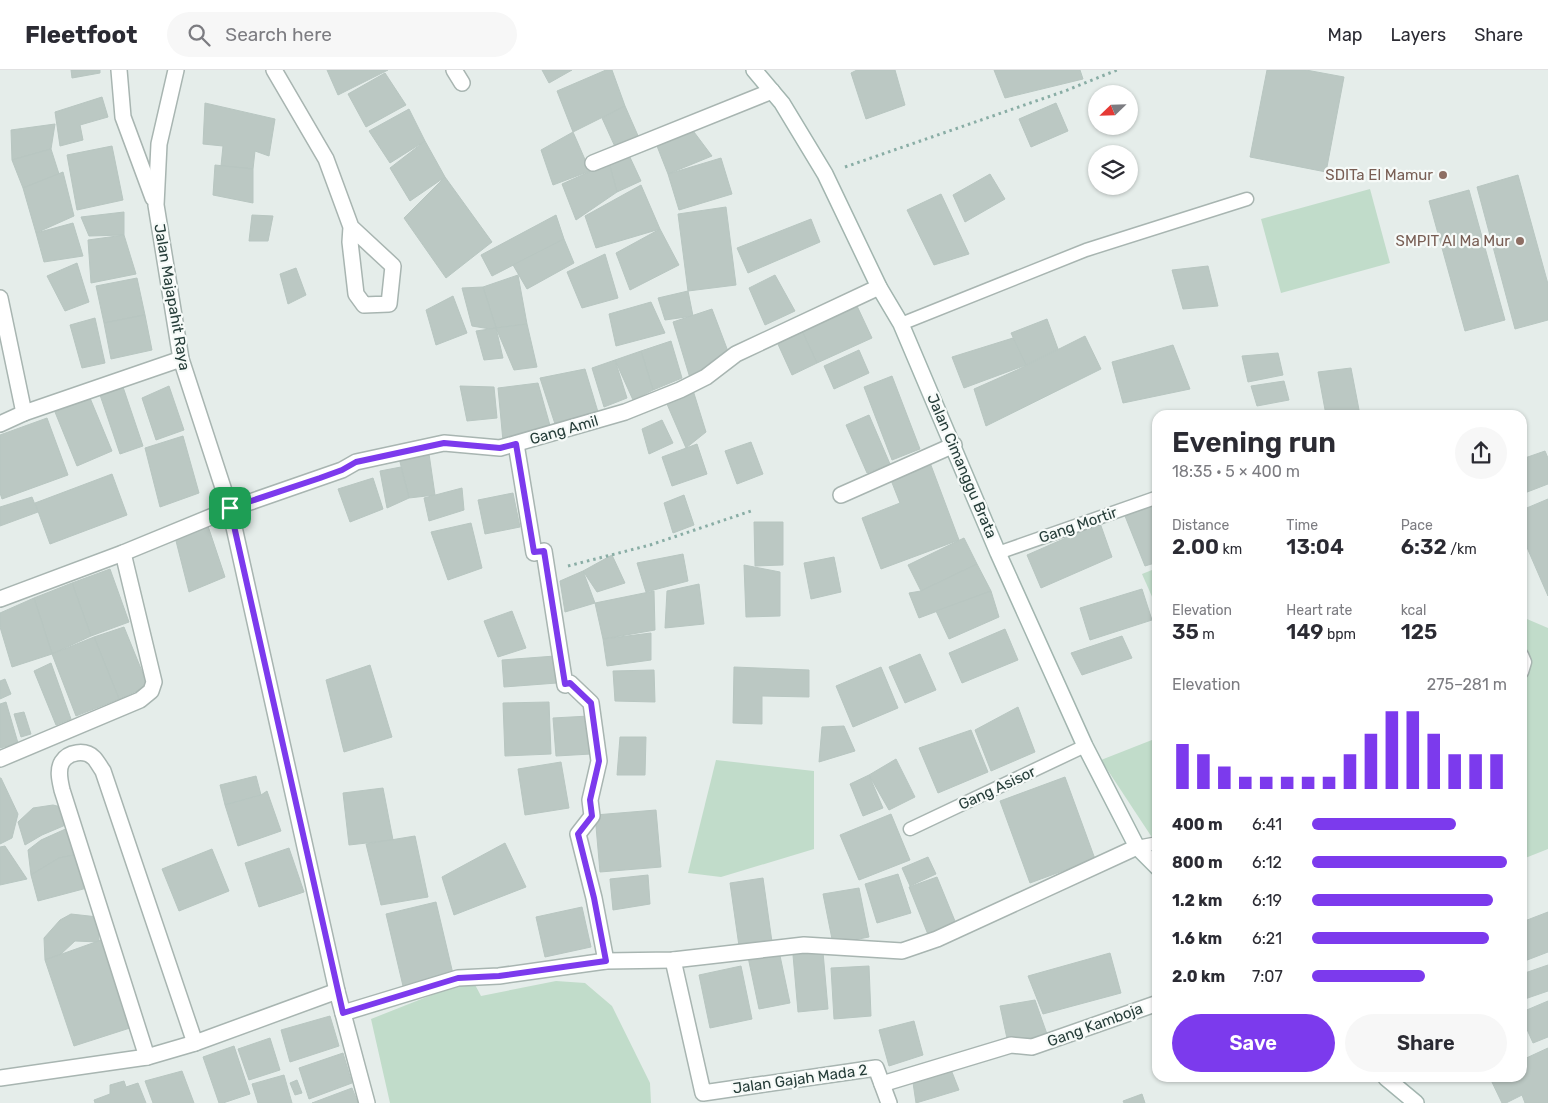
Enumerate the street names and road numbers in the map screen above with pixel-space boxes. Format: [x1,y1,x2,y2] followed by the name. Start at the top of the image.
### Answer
[150,222,194,372] street label: Jalan Majapahit Raya
[923,391,1001,541] street label: Jalan Cimanggu Brata
[528,412,600,448] street label: Gang Amil
[1036,503,1120,547] street label: Gang Mortir
[956,762,1039,814] street label: Gang Asisor
[1045,999,1145,1051] street label: Gang Kamboja
[731,1061,869,1097] street label: Jalan Gajah Mada 2

